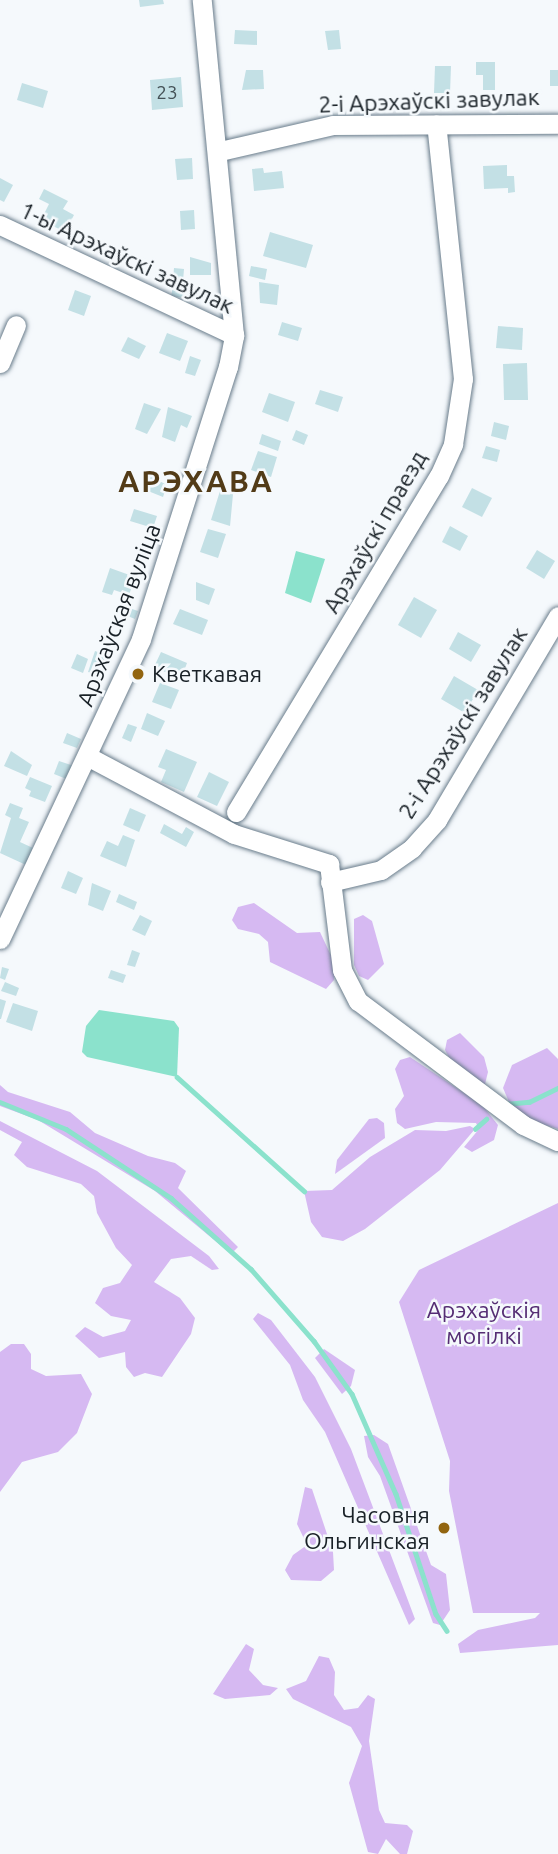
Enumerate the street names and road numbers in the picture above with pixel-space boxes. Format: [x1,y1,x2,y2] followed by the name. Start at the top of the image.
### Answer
[318,83,540,119] street label: 2-і Арэхаўскі завулак
[16,196,238,320] street label: 1-ы Арэхаўскі завулак
[317,446,433,618] street label: Арэхаўскі праезд
[71,520,167,710] street label: Арэхаўская вуліца
[393,622,533,824] street label: 2-і Арэхаўскі завулак

